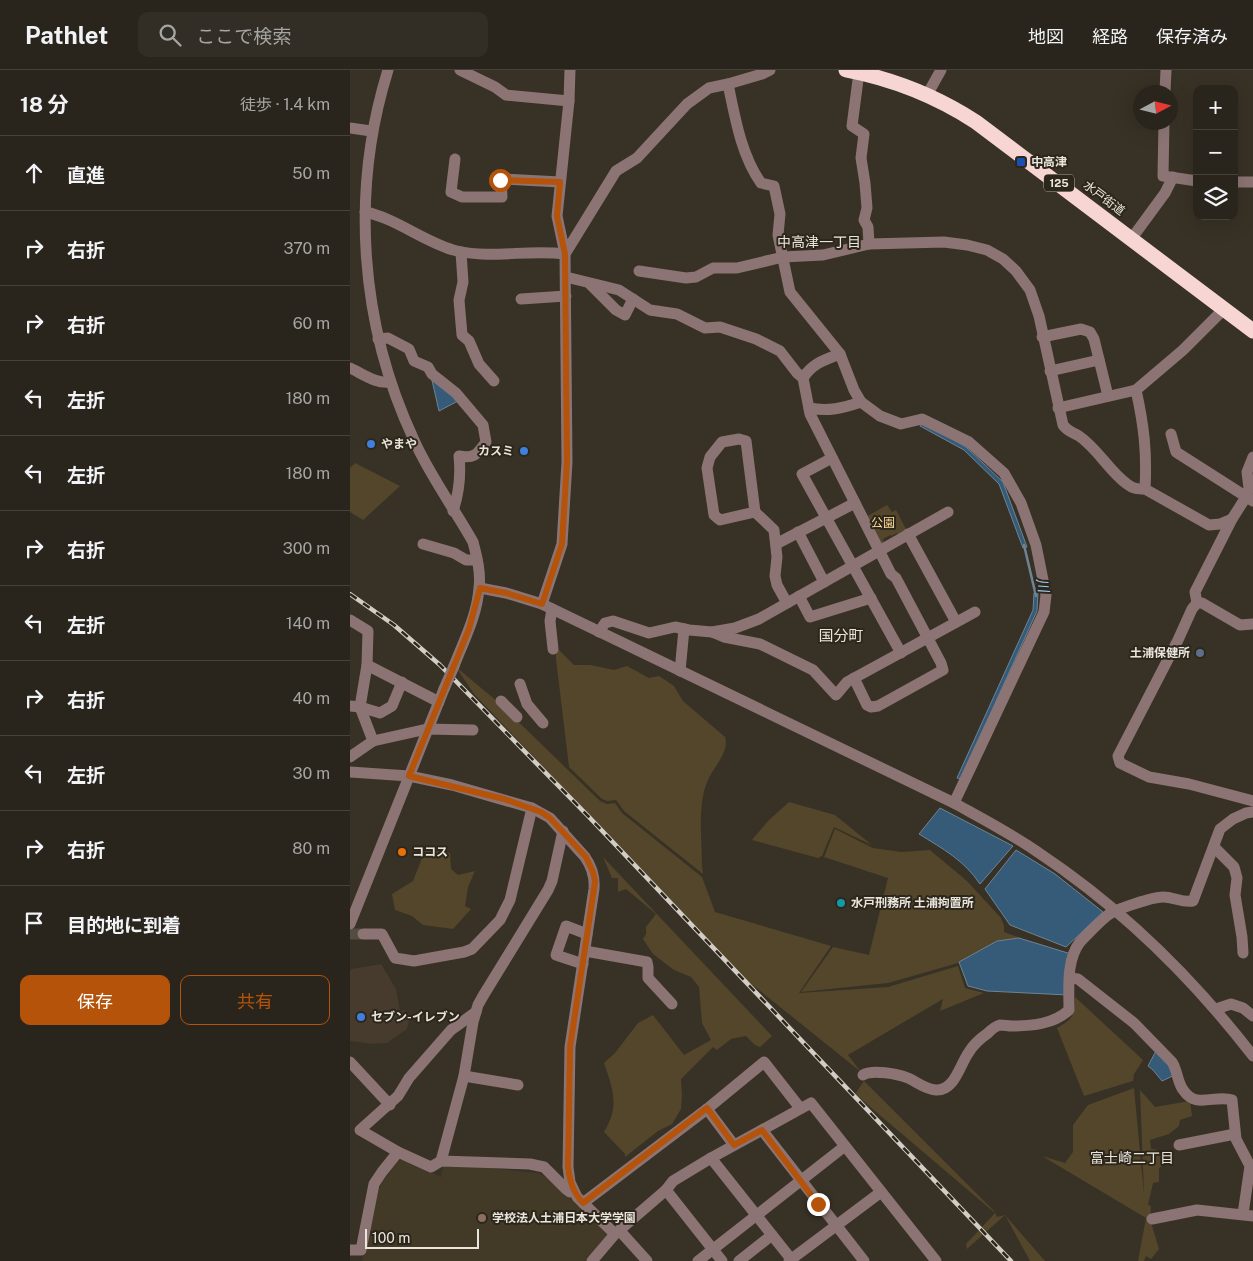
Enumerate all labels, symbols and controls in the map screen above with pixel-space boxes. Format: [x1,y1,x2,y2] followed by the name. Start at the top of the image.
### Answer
[138,12,488,57] search box
[25,21,108,49] text: Pathlet
[156,21,184,49] icon: search
[196,25,291,47] text: ここで検索
[1028,26,1064,47] text: 地図
[1092,26,1128,47] text: 経路
[1156,26,1228,47] text: 保存済み
[1133,85,1178,130] north arrow
[1193,85,1238,220] map controls
[1193,85,1238,130] button: +
[20,92,69,117] text: 18 分
[240,95,330,114] text: 徒歩 · 1.4 km
[1193,130,1238,175] button: −
[1031,155,1067,169] place label: 中高津
[1015,156,1027,168] marker: 中高津
[20,159,48,187] icon: ahead
[67,164,105,186] text: 直進
[292,164,330,183] text: 50 m
[489,169,512,192] route start
[1044,175,1074,192] road number: 125
[1193,175,1238,220] button: layers
[1081,178,1127,218] street label: 水戸街道
[20,234,48,262] icon: right
[777,234,861,250] district label: 中高津一丁目
[67,239,105,261] text: 右折
[283,239,330,258] text: 370 m
[20,309,48,337] icon: right
[67,314,105,336] text: 右折
[293,314,330,333] text: 60 m
[20,384,48,412] icon: left
[67,389,105,411] text: 左折
[286,389,330,408] text: 180 m
[381,437,417,451] place label: やまや
[365,438,377,450] marker: やまや
[478,444,514,458] place label: カスミ
[518,445,530,457] marker: カスミ
[20,459,48,487] icon: left
[67,464,105,486] text: 左折
[286,464,330,483] text: 180 m
[871,516,895,530] park label: 公園
[20,534,48,562] icon: right
[67,539,105,561] text: 右折
[283,539,330,558] text: 300 m
[1034,577,1052,595] water label: 川
[20,609,48,637] icon: left
[67,614,105,636] text: 左折
[286,614,330,633] text: 140 m
[818,627,864,644] district label: 国分町
[1130,646,1190,660] place label: 土浦保健所
[1194,647,1206,659] marker: 土浦保健所
[20,684,48,712] icon: right
[67,689,105,711] text: 右折
[292,689,330,708] text: 40 m
[20,759,48,787] icon: left
[67,764,105,786] text: 左折
[293,764,330,783] text: 30 m
[20,834,48,862] icon: right
[67,839,105,861] text: 右折
[292,839,330,858] text: 80 m
[412,845,448,859] place label: ココス
[396,846,408,858] marker: ココス
[851,896,974,910] place label: 水戸刑務所 土浦拘置所
[835,897,847,909] marker: 水戸刑務所 土浦拘置所
[20,909,48,937] icon: arrive
[67,914,181,936] text: 目的地に到着
[20,975,170,1025] button: 保存
[180,975,330,1025] button: 共有
[371,1010,460,1024] place label: セブン-イレブン
[355,1011,367,1023] marker: セブン-イレブン
[1090,1150,1174,1166] district label: 富士崎二丁目
[807,1193,830,1216] route end
[492,1211,636,1225] place label: 学校法人土浦日本大学学園
[476,1212,488,1224] marker: 学校法人土浦日本大学学園
[365,1226,479,1249] scale bar
[372,1230,410,1246] text: 100 m

